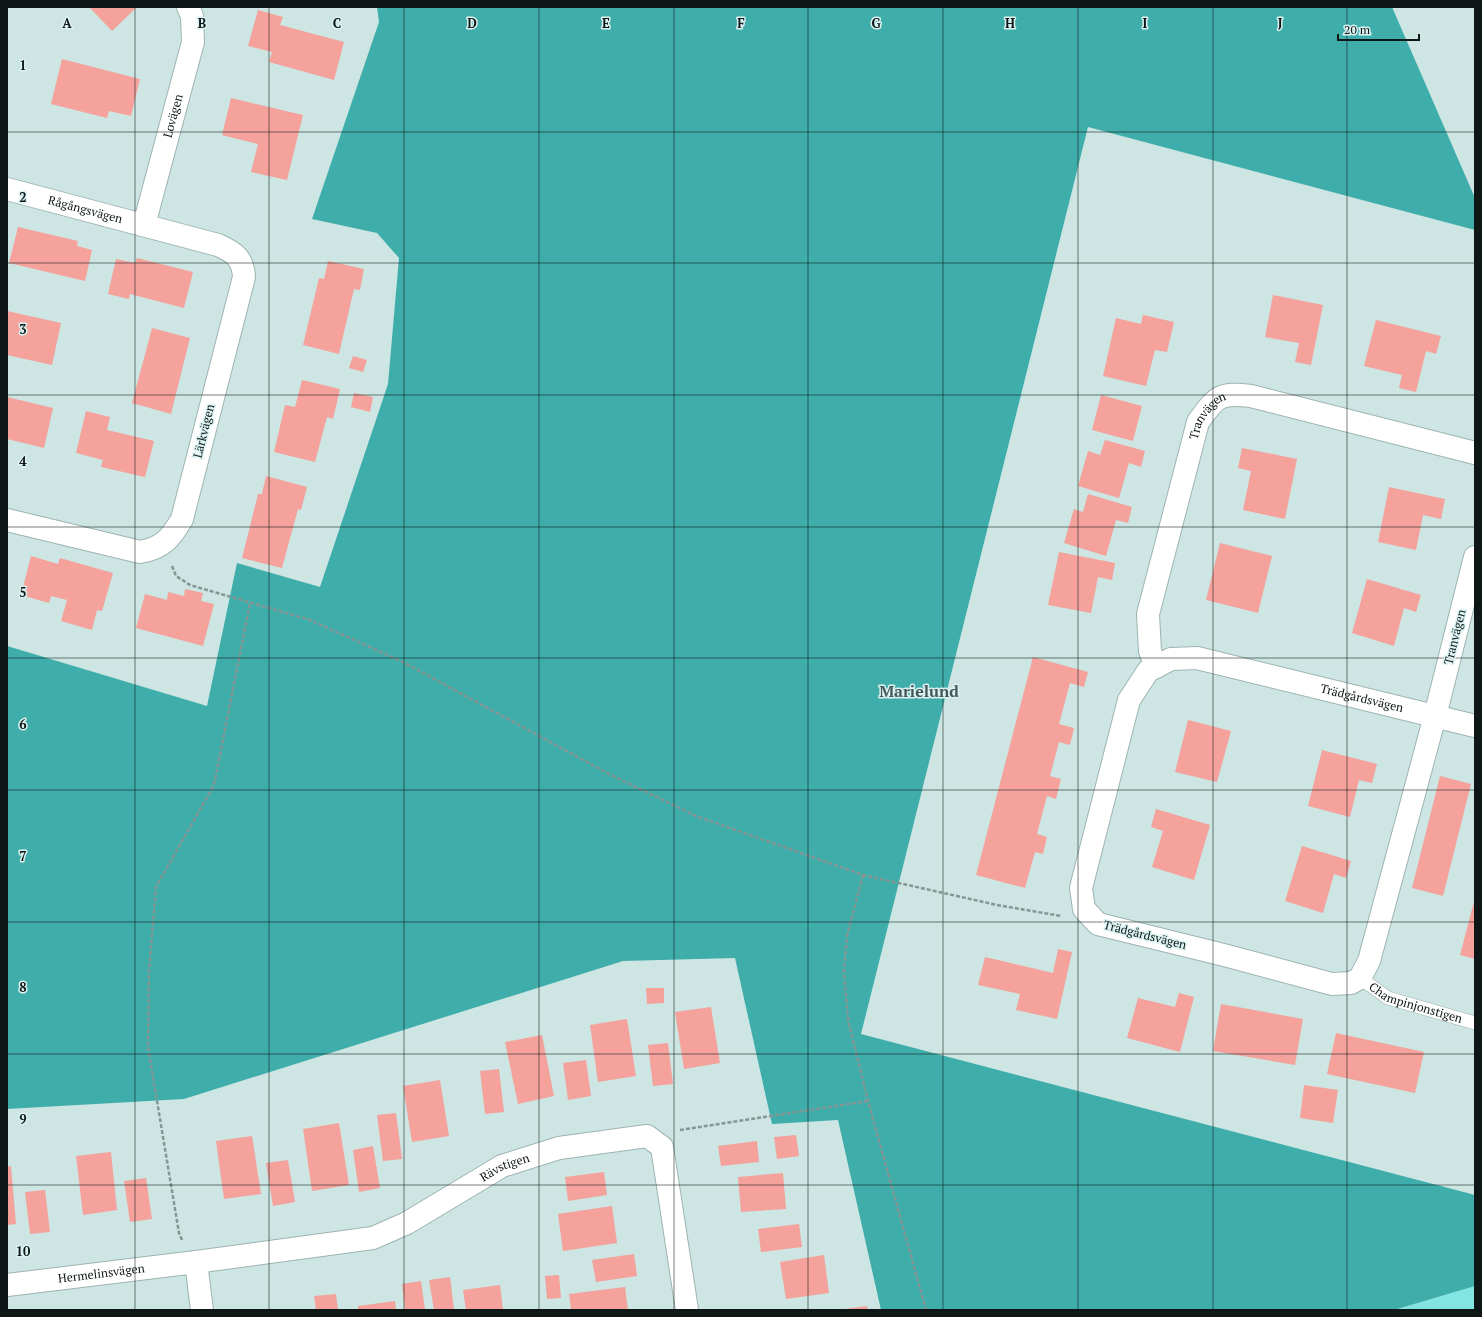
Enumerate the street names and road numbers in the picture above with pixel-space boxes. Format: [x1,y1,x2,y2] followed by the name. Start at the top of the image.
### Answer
[160,92,186,139] street label: Lovägen
[47,192,124,226] street label: Rågångsvägen
[1186,388,1228,441] street label: Tranvägen
[190,402,217,459] street label: Lärkvägen
[1440,608,1469,666] street label: Tranvägen
[1319,680,1405,715] street label: Trädgårdsvägen
[1102,917,1188,952] street label: Trädgårdsvägen
[1366,979,1464,1026] street label: Champinjonstigen
[477,1150,531,1184] street label: Rävstigen
[57,1260,145,1286] street label: Hermelinsvägen

